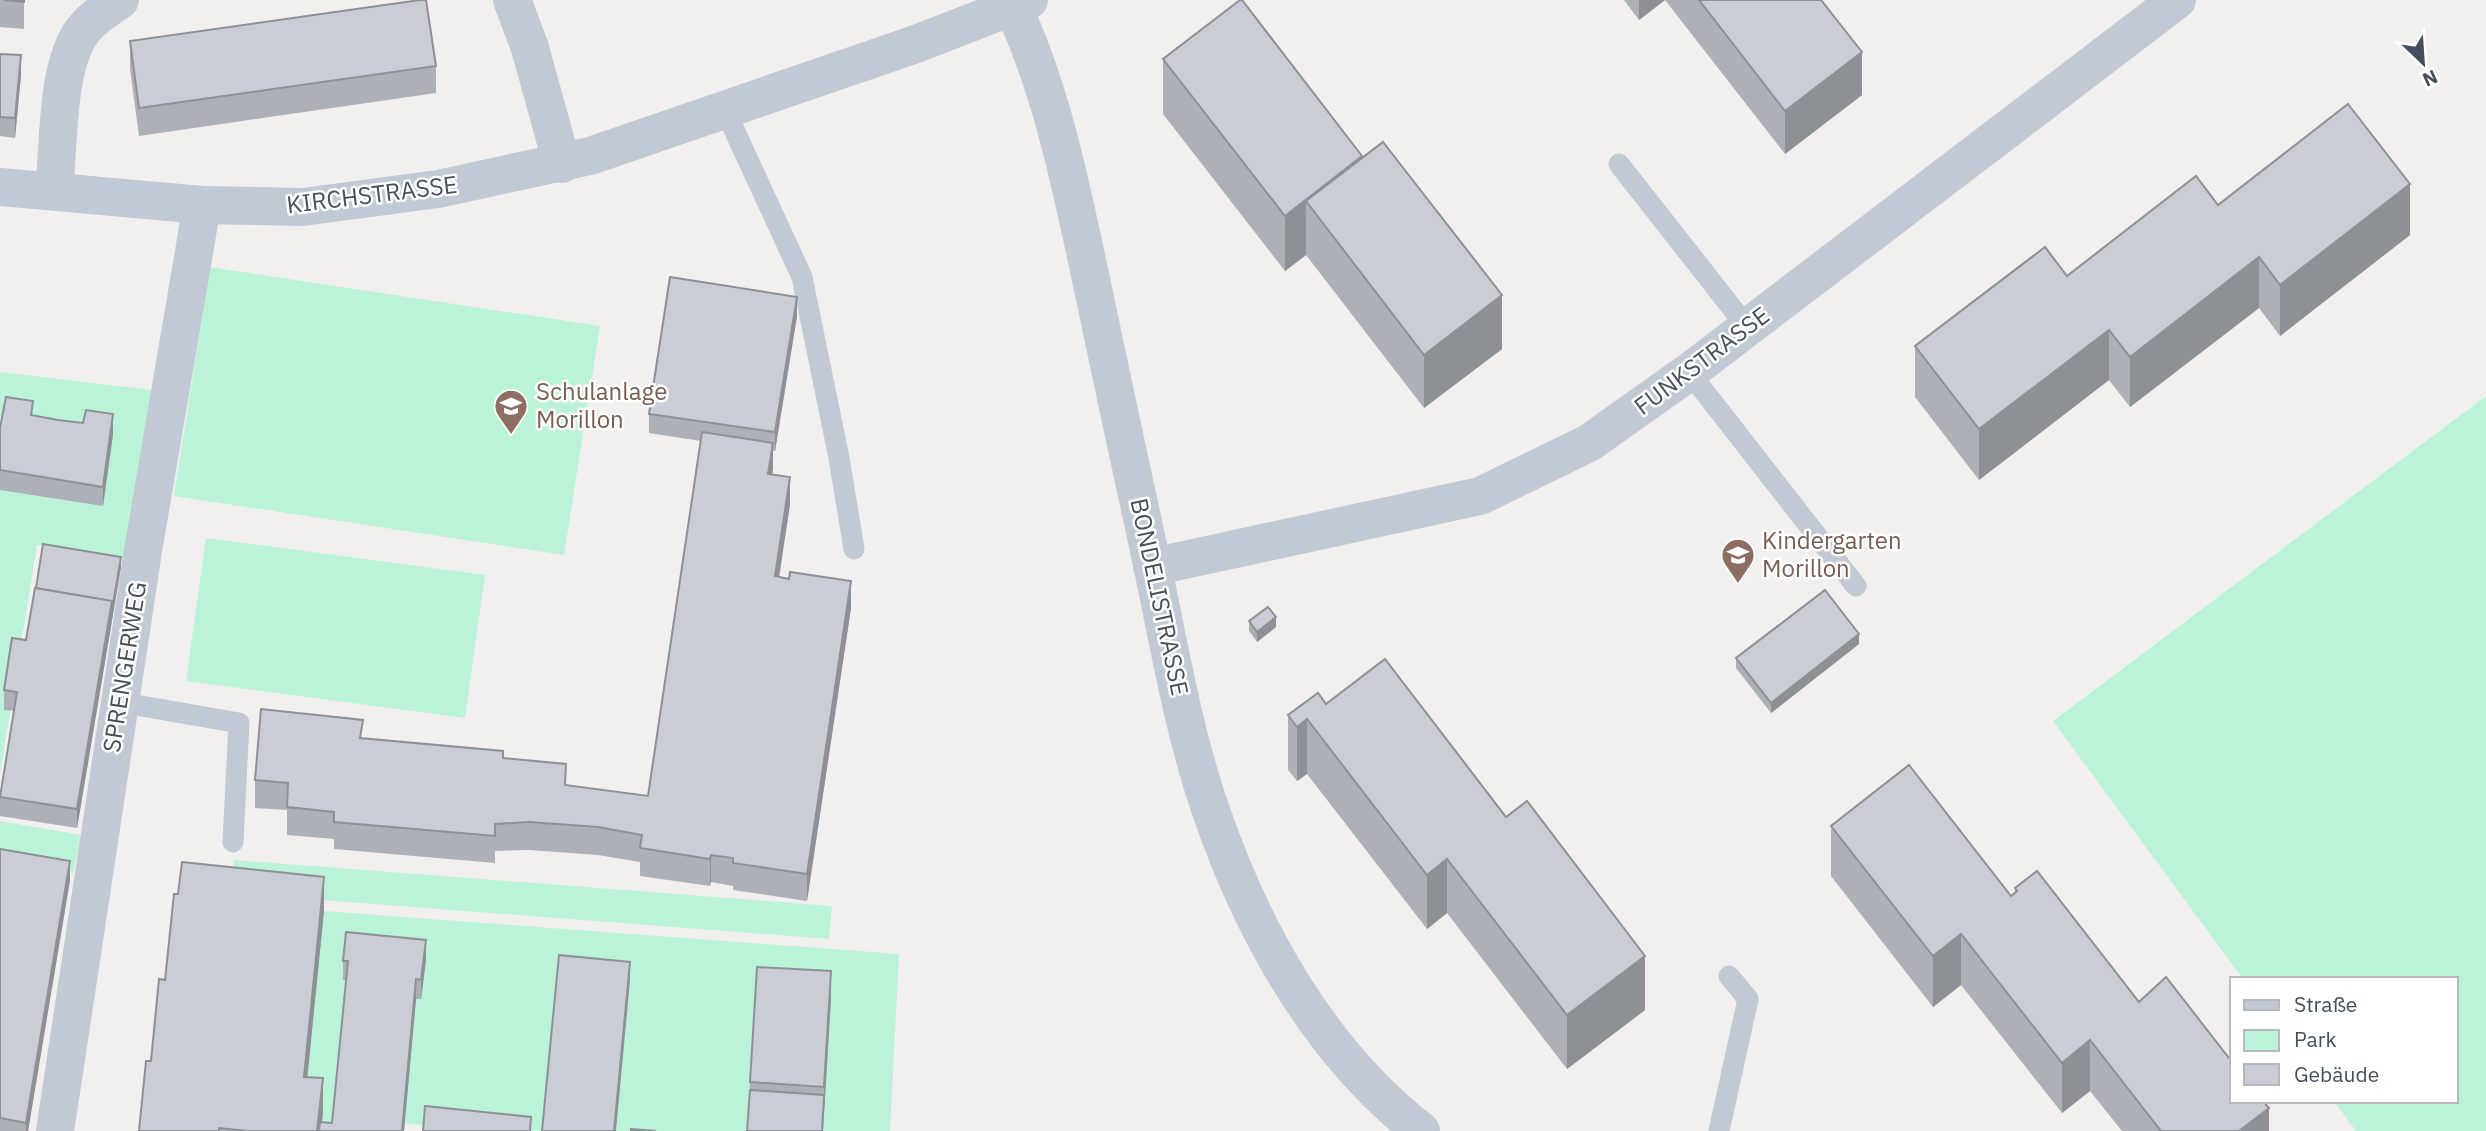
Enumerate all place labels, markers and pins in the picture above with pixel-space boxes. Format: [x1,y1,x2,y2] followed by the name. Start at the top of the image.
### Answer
[536,375,667,435] place label: Schulanlage Morillon
[492,387,530,436] school or university icon: Schulanlage Morillon
[1762,524,1902,584] place label: Kindergarten Morillon
[1719,536,1757,585] school or university icon: Kindergarten Morillon

